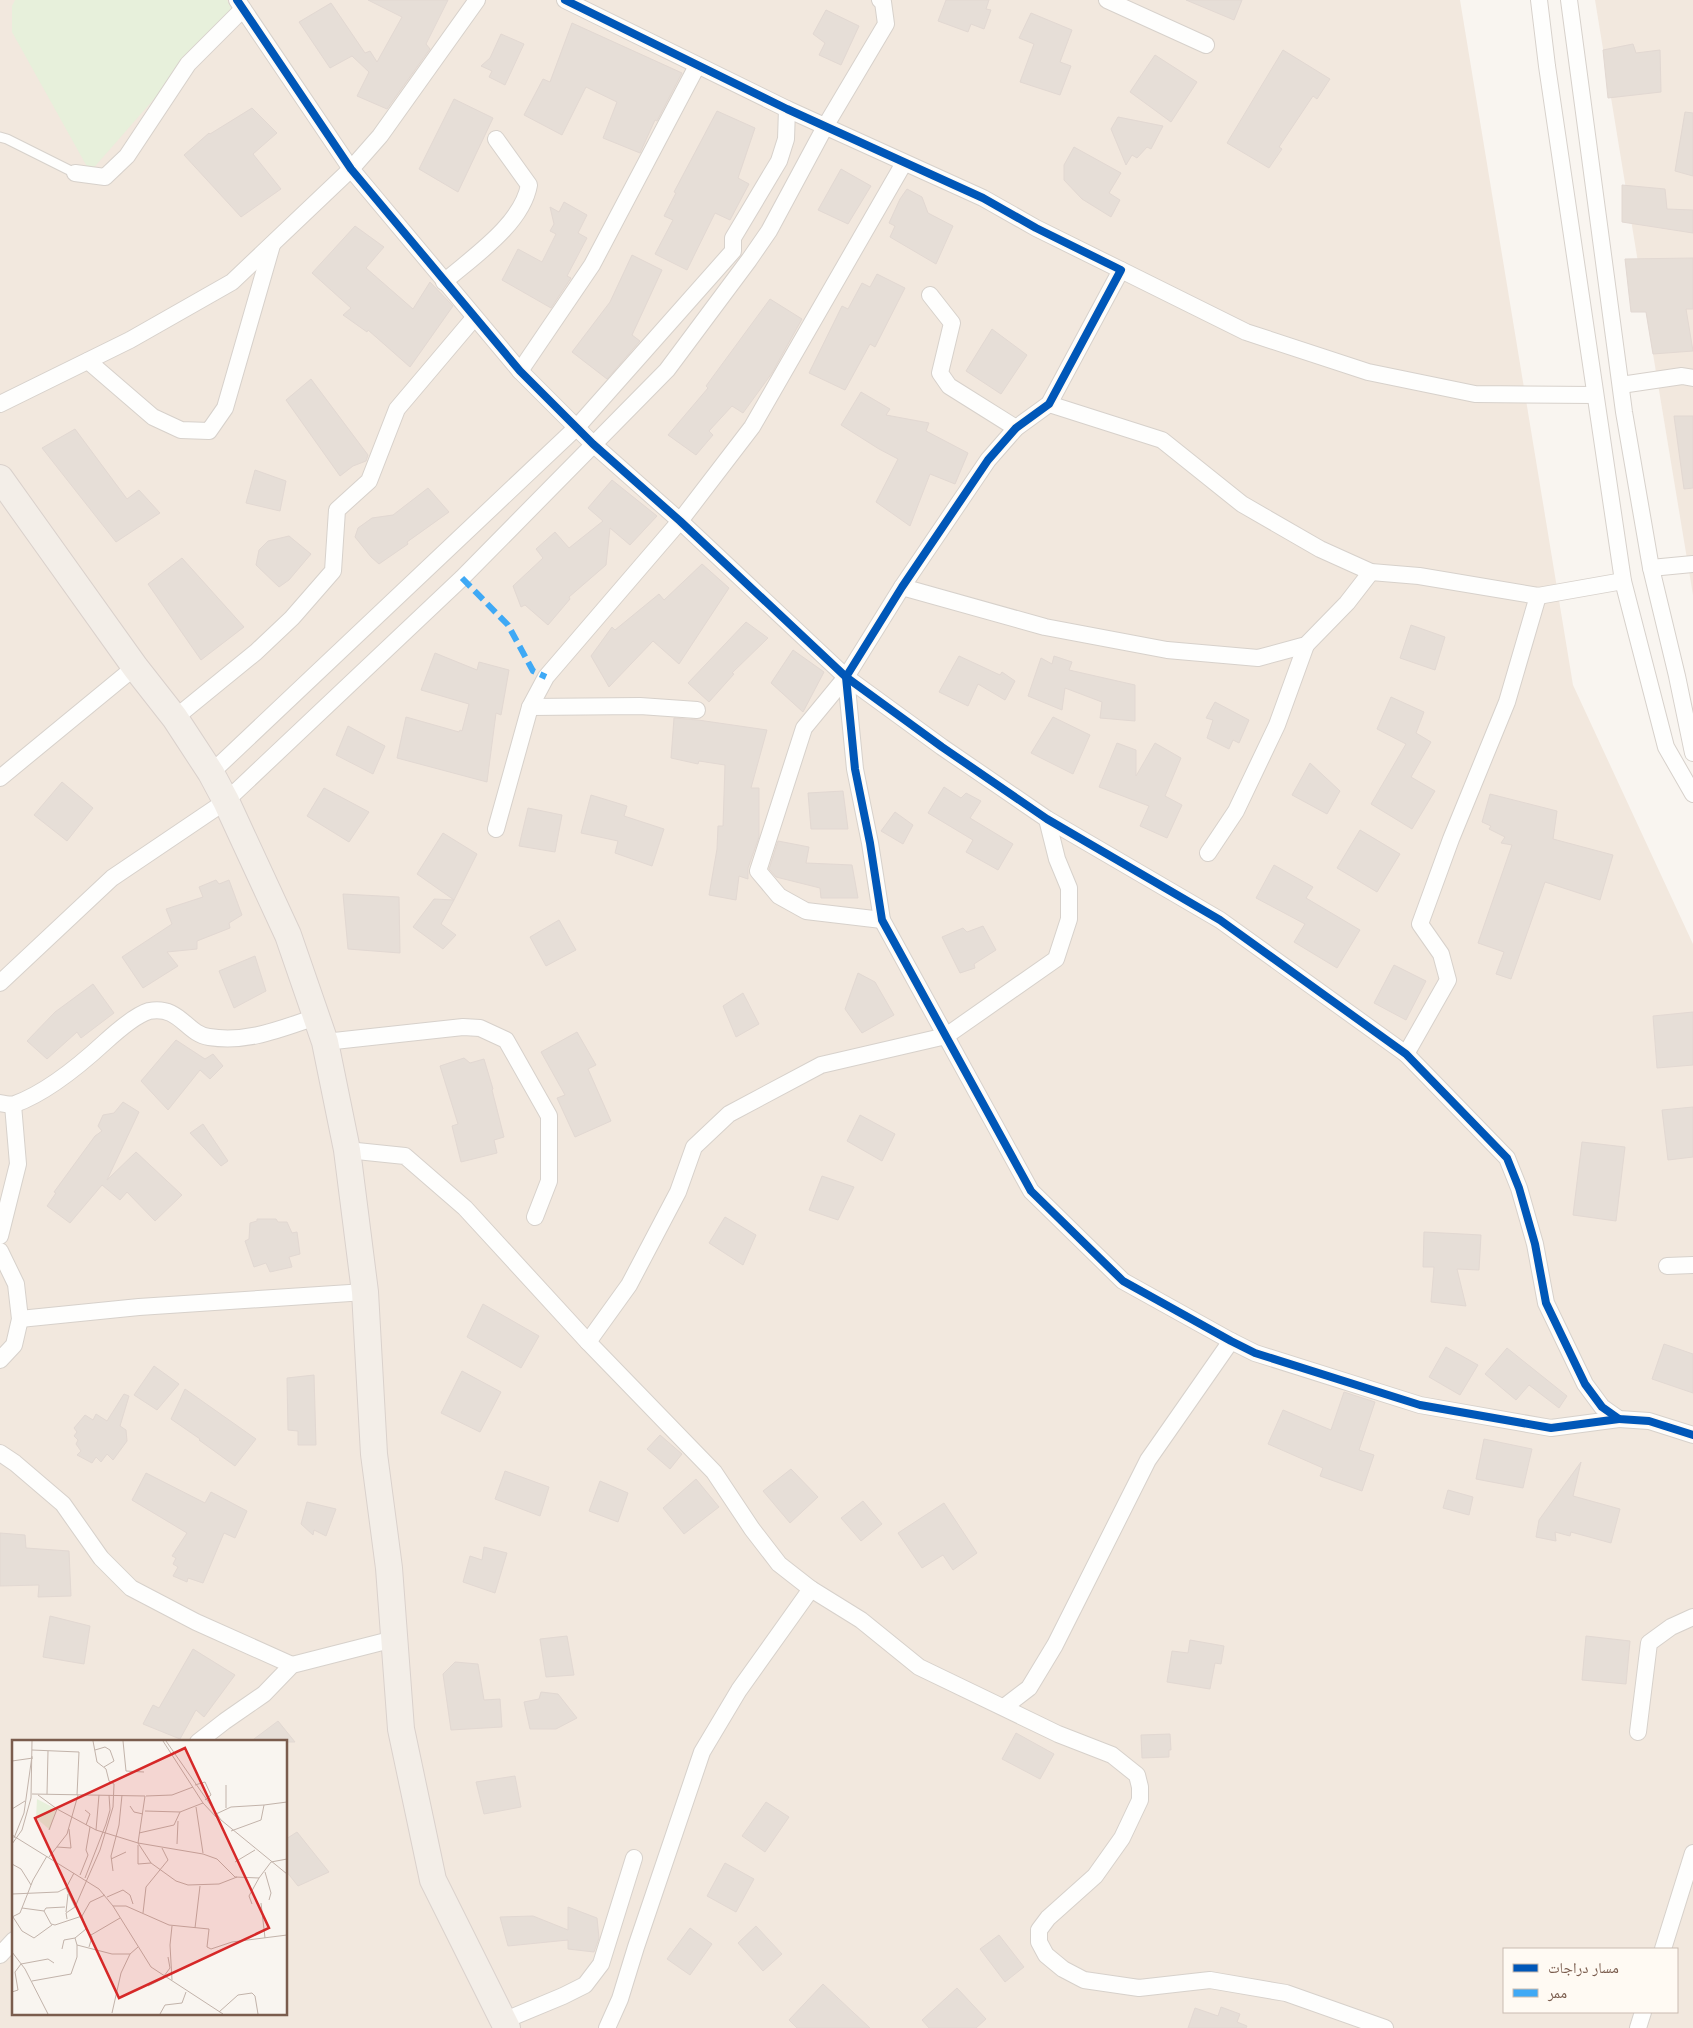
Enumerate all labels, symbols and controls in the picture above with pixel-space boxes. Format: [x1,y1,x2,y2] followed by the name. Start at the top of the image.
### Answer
[12,1740,288,2016] inset map
[1503,1948,1678,2013] legend
[1548,1958,1619,1977] text: مسار دراجات
[1547,1983,1567,2002] text: ممر

